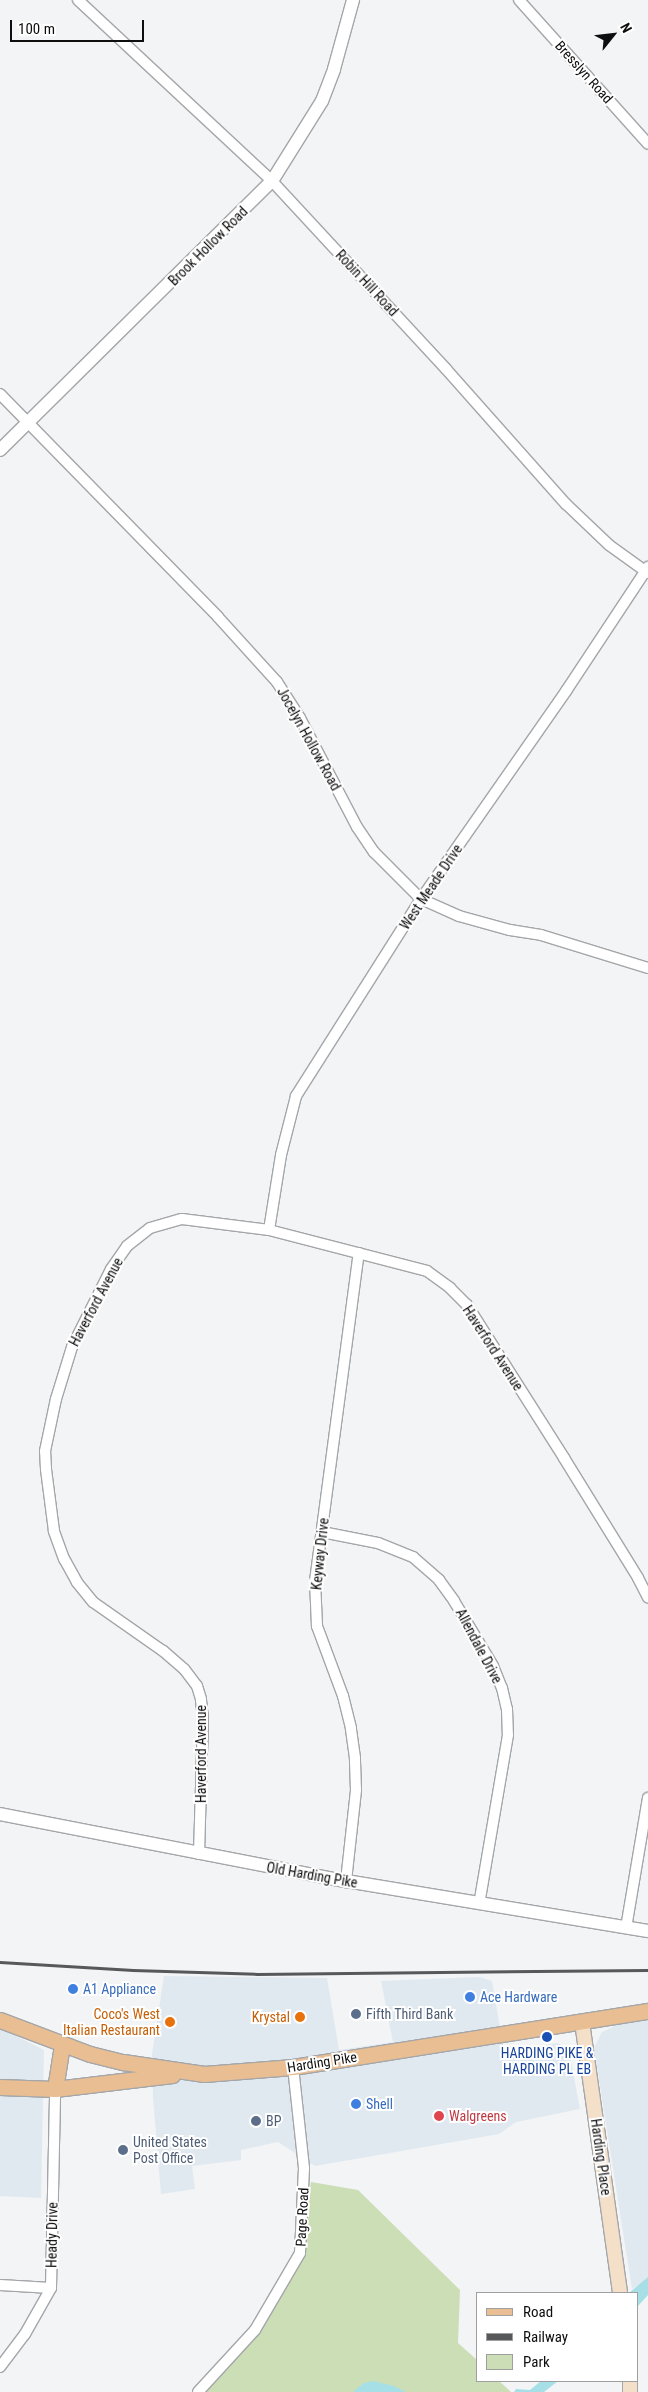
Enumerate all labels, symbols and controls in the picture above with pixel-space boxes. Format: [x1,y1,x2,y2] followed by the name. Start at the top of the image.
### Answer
[12,10,146,42] scale bar
[588,10,638,60] north arrow
[18,20,55,38] text: 100 m
[617,20,635,35] text: N
[552,37,616,107] street label: Bresslyn Road
[165,203,251,289] street label: Brook Hollow Road
[332,246,402,320] street label: Robin Hill Road
[274,684,344,794] street label: Jocelyn Hollow Road
[396,841,466,933] street label: West Meade Drive
[66,1255,126,1349] street label: Haverford Avenue
[459,1302,527,1394] street label: Haverford Avenue
[308,1517,332,1591] street label: Keyway Drive
[452,1606,506,1686] street label: Allendale Drive
[193,1705,209,1803] street label: Haverford Avenue
[265,1859,359,1891] street label: Old Harding Pike
[83,1981,156,1997] place label: A1 Appliance
[67,1983,79,1995] marker: A1 Appliance
[480,1989,557,2005] place label: Ace Hardware
[464,1991,476,2003] marker: Ace Hardware
[63,2006,160,2038] place label: Coco's West Italian Restaurant
[366,2006,453,2022] place label: Fifth Third Bank
[350,2008,362,2020] marker: Fifth Third Bank
[252,2009,290,2025] place label: Krystal
[294,2011,306,2023] marker: Krystal
[164,2016,176,2028] marker: Coco's West Italian Restaurant
[541,2031,553,2043] marker: HARDING PIKE & HARDING PL EB
[501,2045,593,2078] place label: HARDING PIKE & HARDING PL EB
[286,2048,358,2076] street label: Harding Pike
[366,2096,393,2112] place label: Shell
[350,2098,362,2110] marker: Shell
[449,2108,507,2124] place label: Walgreens
[433,2110,445,2122] marker: Walgreens
[266,2113,281,2129] place label: BP
[250,2115,262,2127] marker: BP
[587,2118,615,2196] street label: Harding Place
[133,2134,207,2166] place label: United States Post Office
[117,2144,129,2156] marker: United States Post Office
[292,2187,312,2247] street label: Page Road
[43,2202,61,2268] street label: Heady Drive
[476,2292,638,2382] legend
[523,2303,553,2321] text: Road
[523,2328,568,2346] text: Railway
[523,2353,550,2371] text: Park

